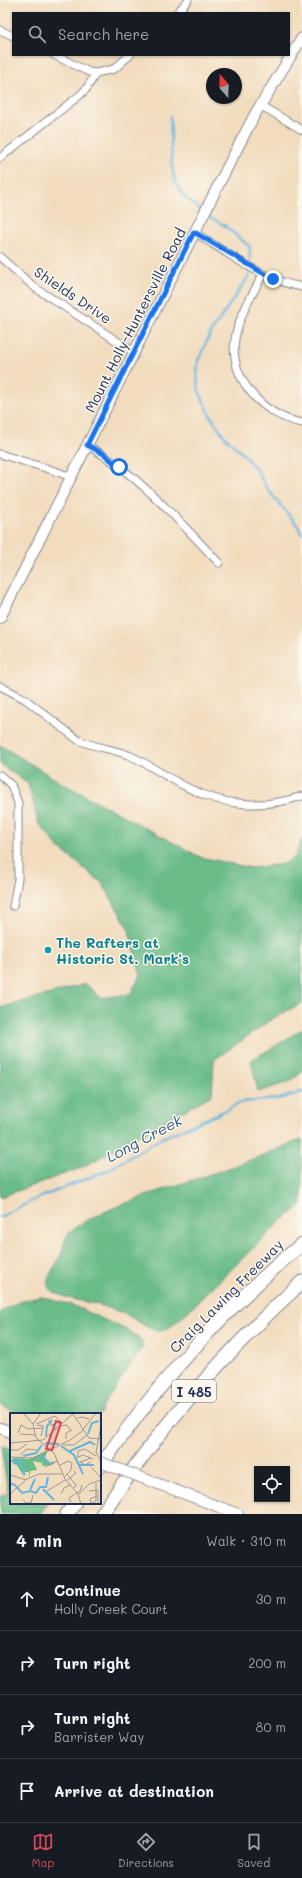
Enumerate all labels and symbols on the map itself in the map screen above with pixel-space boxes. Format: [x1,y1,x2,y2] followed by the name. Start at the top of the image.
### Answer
[206,68,242,104] north arrow
[80,224,190,416] street label: Mount Holly-Huntersville Road
[31,262,115,328] street label: Shields Drive
[264,270,282,288] route end
[110,458,128,476] route start
[56,933,189,968] place label: The Rafters at Historic St. Mark's
[43,945,53,955] marker: The Rafters at Historic St. Mark's
[102,1109,186,1166] water label: Long Creek
[165,1235,287,1357] street label: Craig Lawing Freeway
[172,1380,216,1402] road number: I 485
[10,1413,101,1504] inset map

